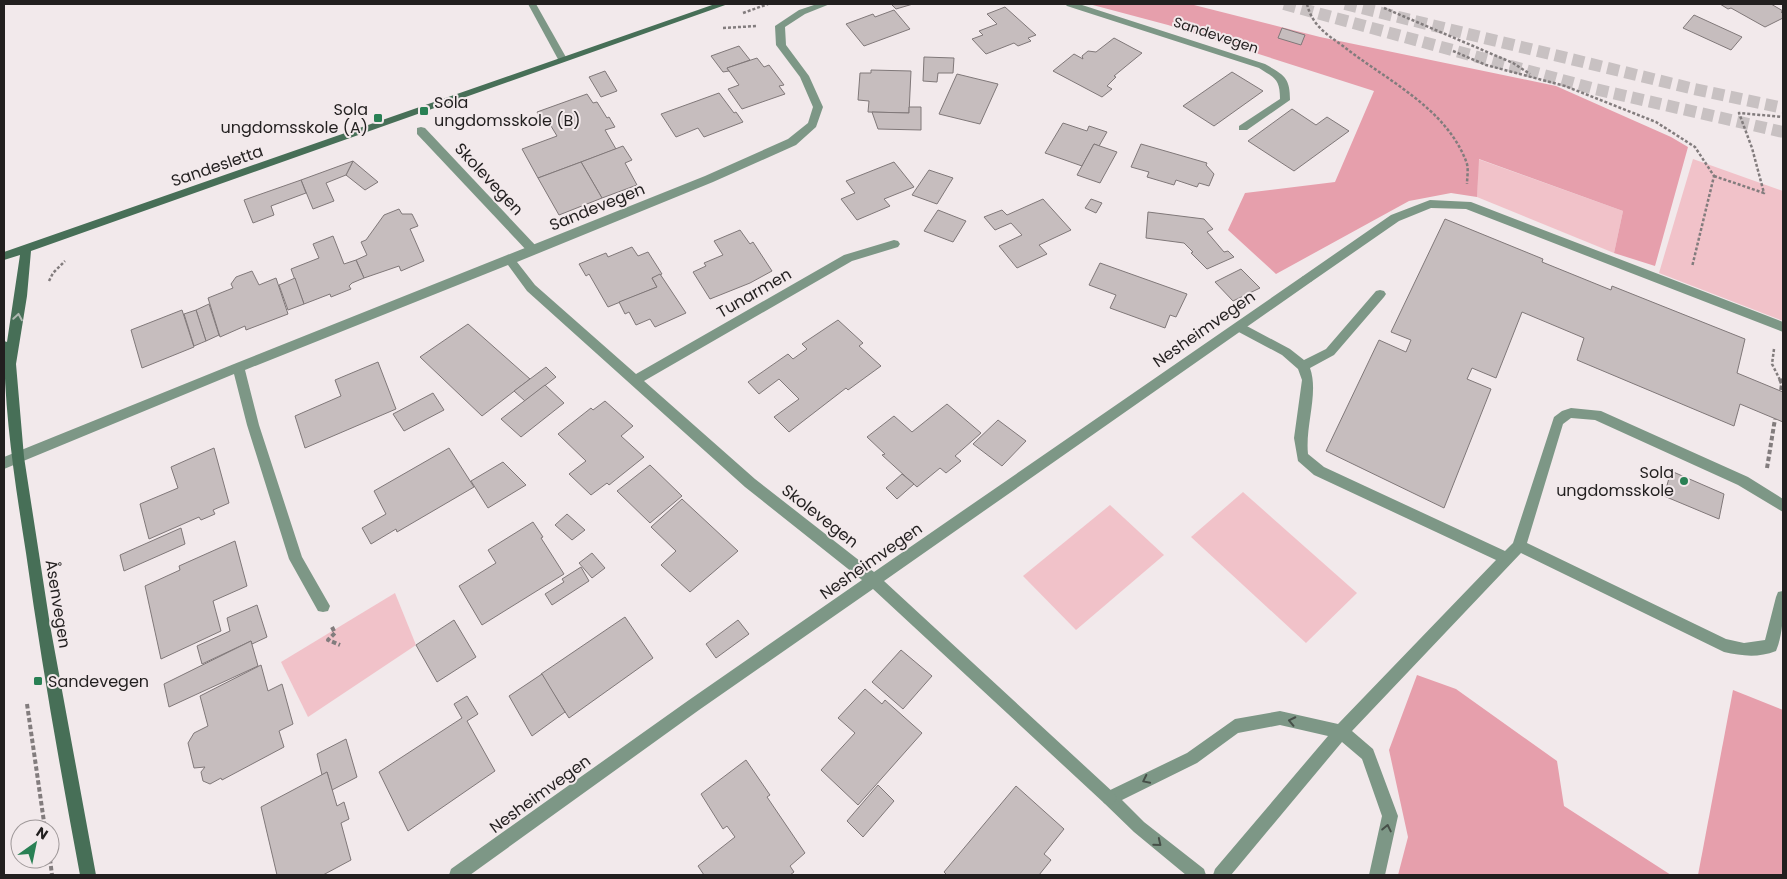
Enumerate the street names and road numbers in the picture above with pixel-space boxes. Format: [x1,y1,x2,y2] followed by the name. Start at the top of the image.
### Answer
[1171,12,1261,58] street label: Sandevegen
[449,138,529,220] street label: Skolevegen
[168,140,266,192] street label: Sandesletta
[546,177,648,237] street label: Sandevegen
[712,262,796,324] street label: Tunarmen
[1148,285,1260,373] street label: Nesheimvegen
[777,479,863,553] street label: Skolevegen
[815,517,927,605] street label: Nesheimvegen
[40,558,76,650] street label: Åsenvegen
[485,749,595,839] street label: Nesheimvegen

